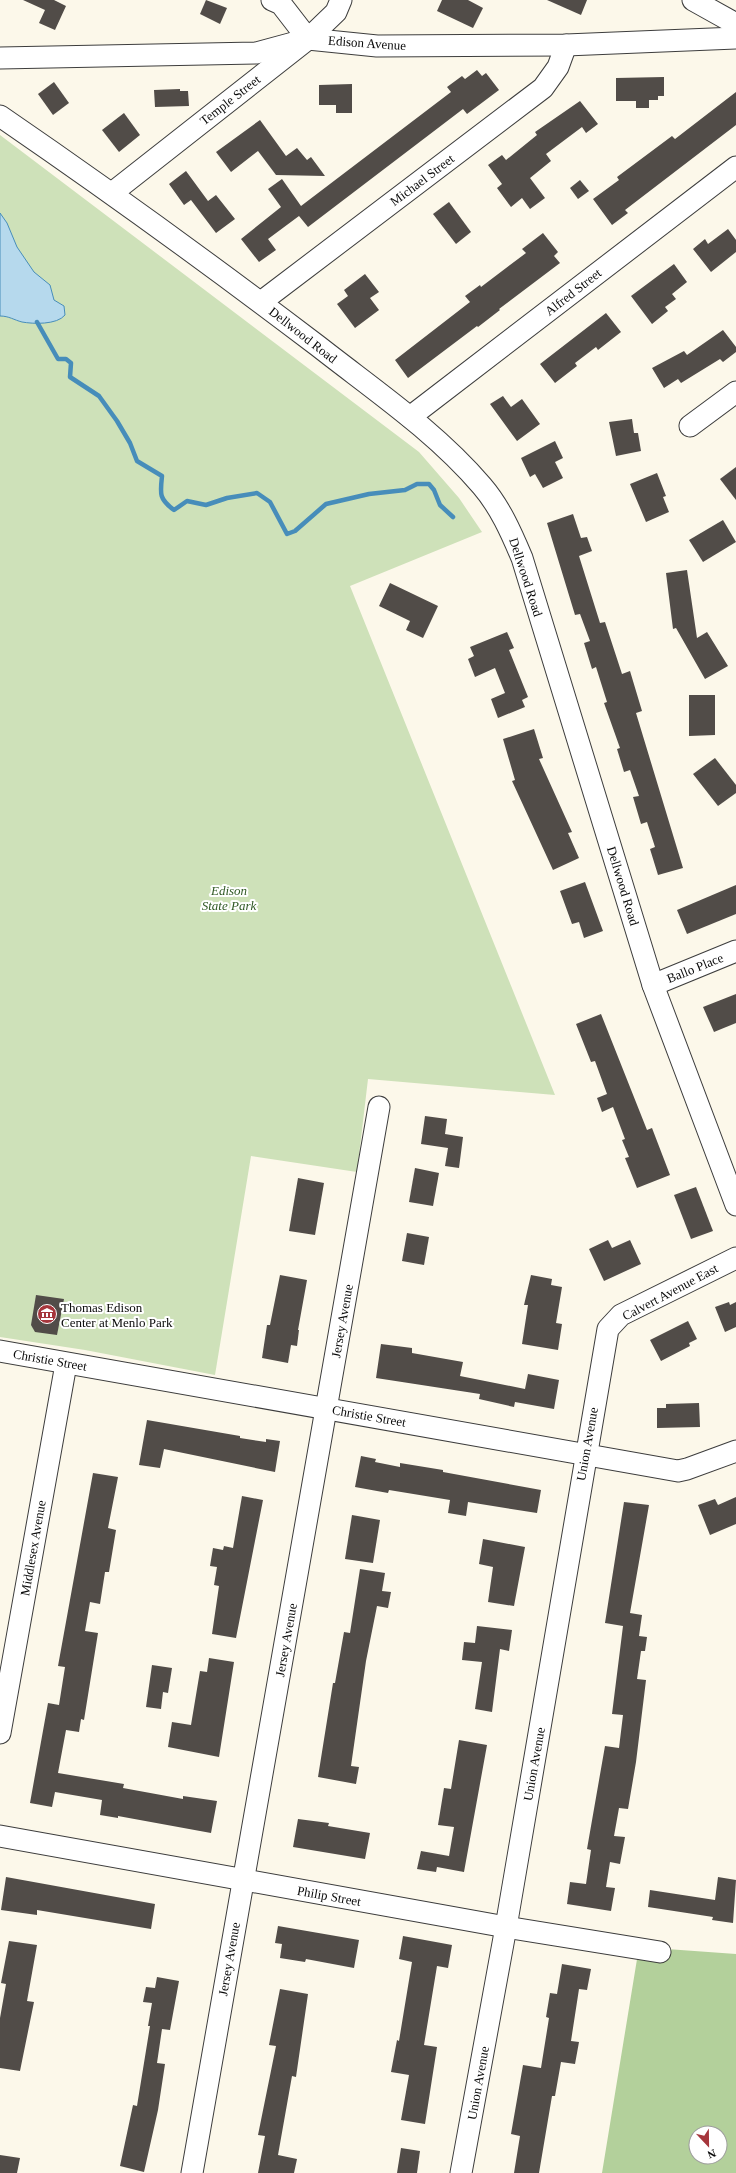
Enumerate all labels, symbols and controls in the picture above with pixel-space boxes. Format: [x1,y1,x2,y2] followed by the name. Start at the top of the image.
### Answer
[328,33,407,53] street label: Edison Avenue
[197,72,263,128] street label: Temple Street
[387,151,457,209] street label: Michael Street
[542,265,605,319] street label: Alfred Street
[266,304,340,366] street label: Dellwood Road
[506,536,546,619] street label: Dellwood Road
[604,845,642,928] street label: Dellwood Road
[202,883,256,913] park label: Edison State Park
[665,950,726,986] street label: Ballo Place
[620,1260,721,1323] street label: Calvert Avenue East
[328,1283,356,1359] street label: Jersey Avenue
[61,1300,173,1330] place label: Thomas Edison Center at Menlo Park
[36,1303,58,1325] museum icon: Thomas Edison Center at Menlo Park
[12,1346,88,1374] street label: Christie Street
[331,1402,407,1430] street label: Christie Street
[573,1406,601,1482] street label: Union Avenue
[17,1499,49,1597] street label: Middlesex Avenue
[272,1602,300,1678] street label: Jersey Avenue
[520,1726,548,1802] street label: Union Avenue
[296,1883,363,1909] street label: Philip Street
[215,1921,243,1997] street label: Jersey Avenue
[464,2045,492,2121] street label: Union Avenue
[688,2125,728,2165] north arrow
[706,2147,718,2161] text: N

